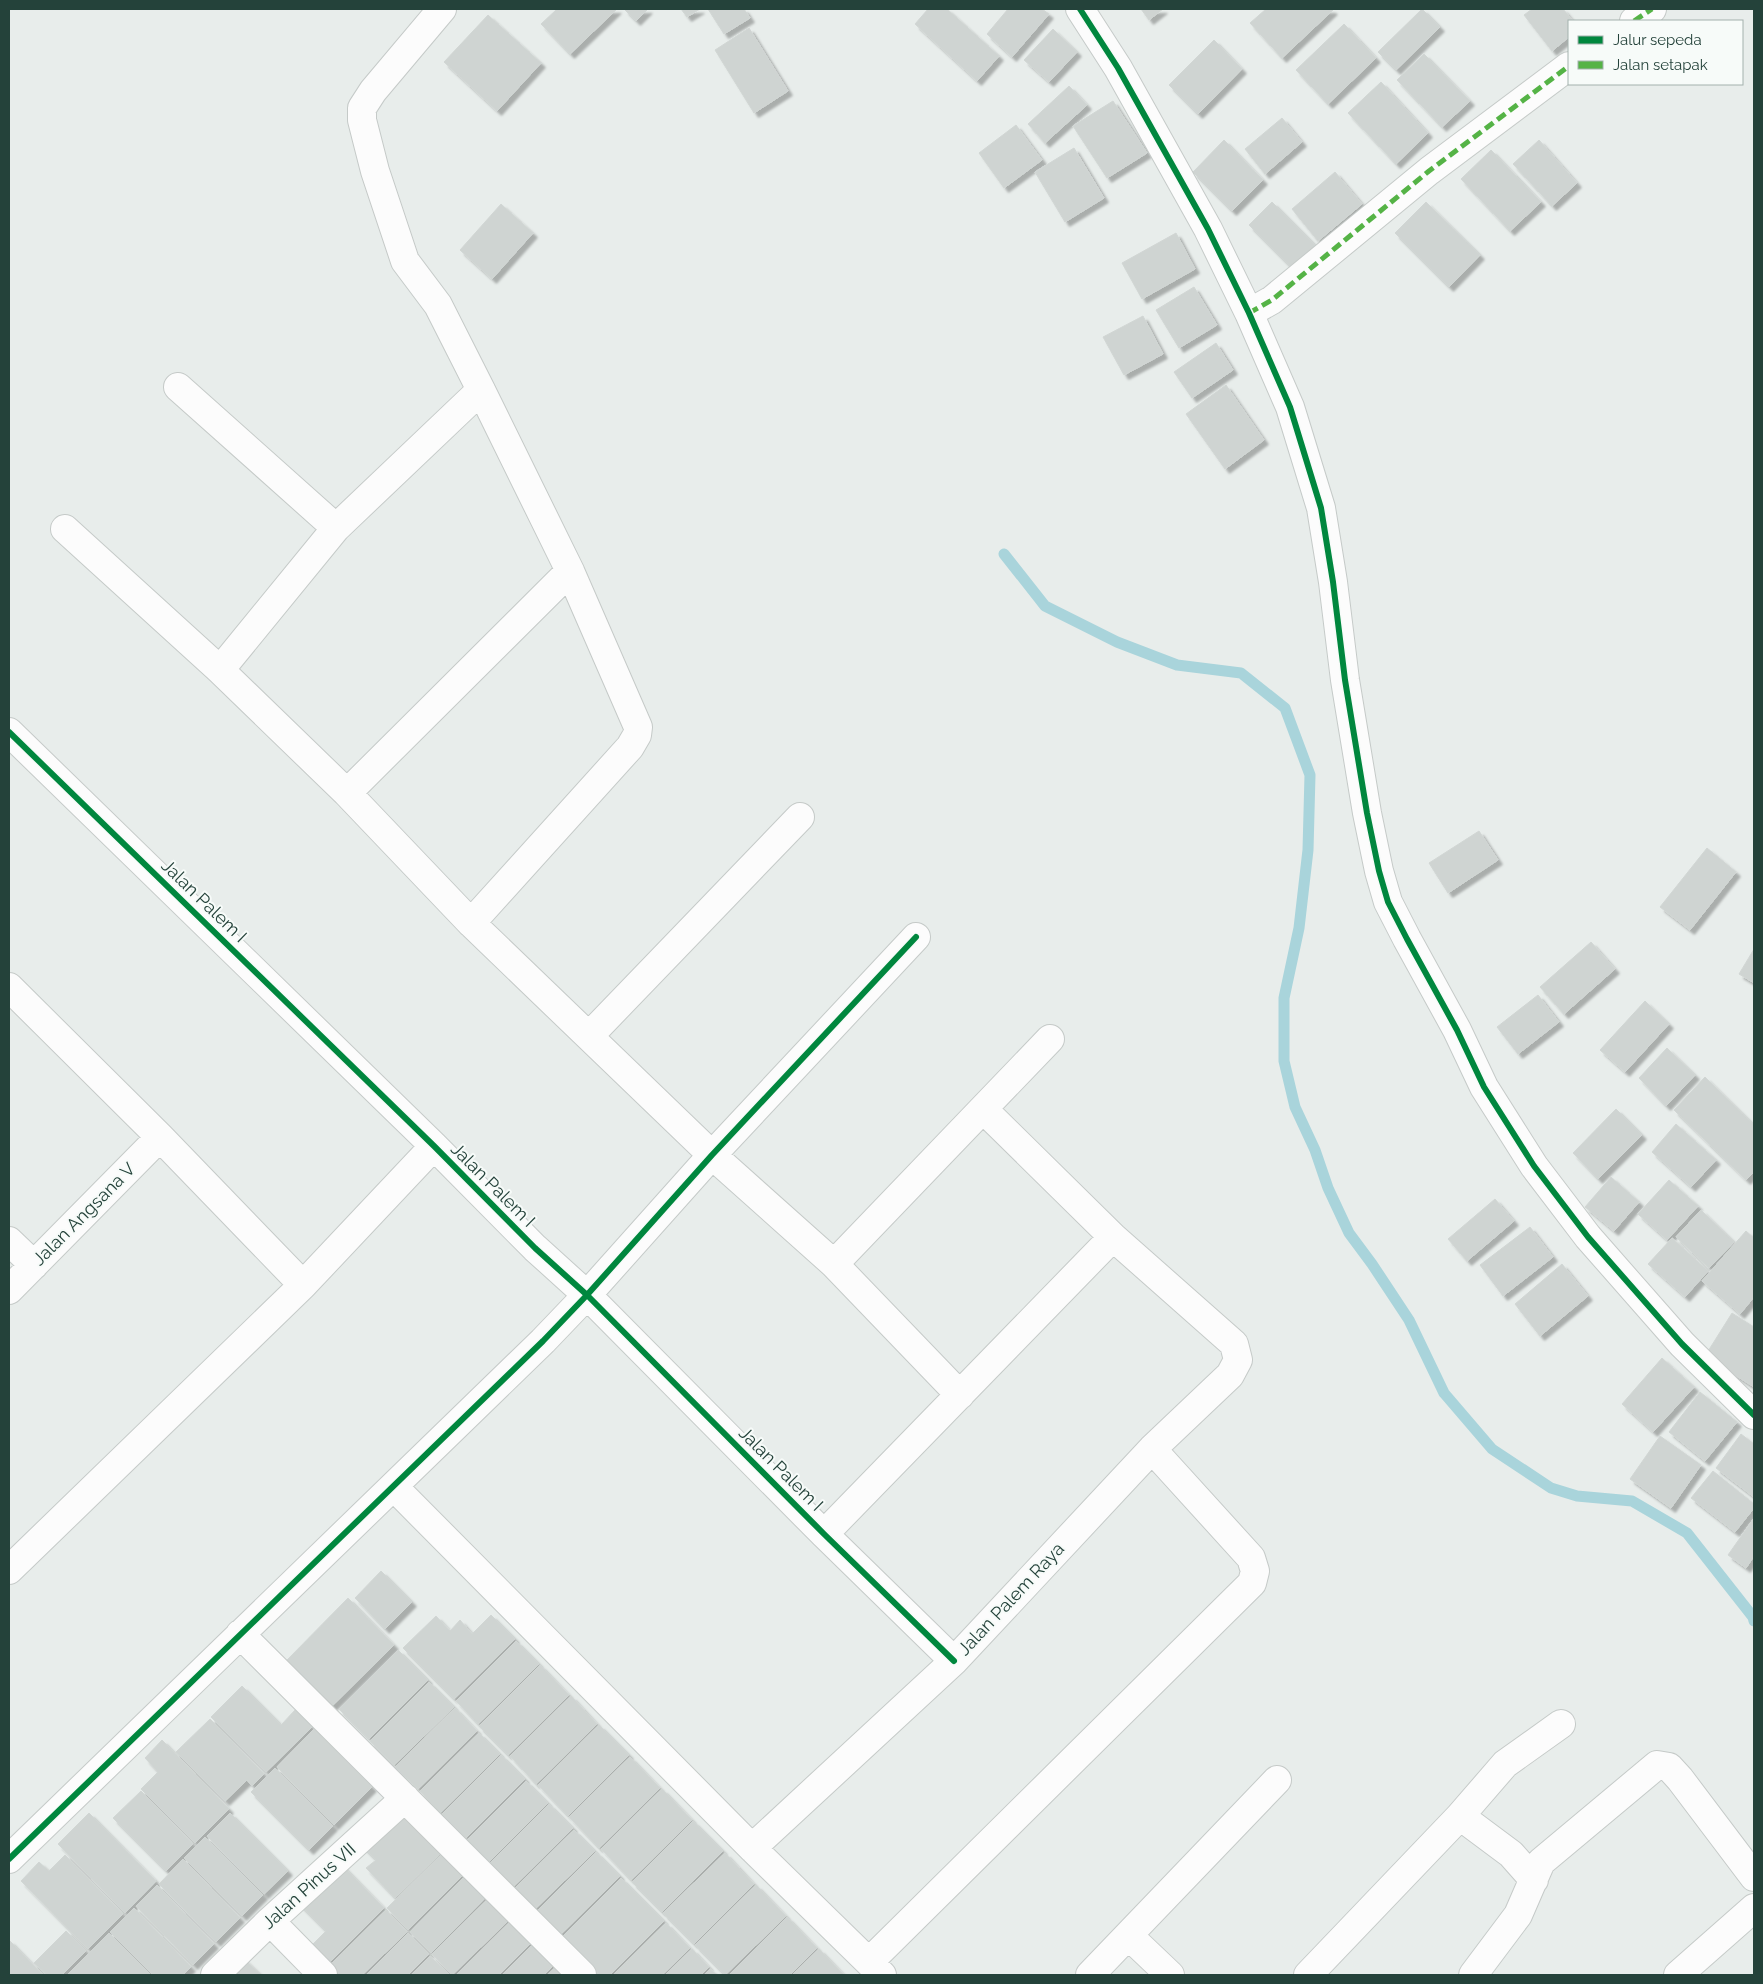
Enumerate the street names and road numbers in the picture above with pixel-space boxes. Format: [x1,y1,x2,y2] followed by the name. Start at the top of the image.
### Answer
[157,855,251,946] street label: Jalan Palem I
[447,1138,540,1231] street label: Jalan Palem I
[28,1158,139,1269] street label: Jalan Angsana V
[735,1422,828,1515] street label: Jalan Palem I
[953,1538,1068,1659] street label: Jalan Palem Raya
[258,1838,360,1933] street label: Jalan Pinus VII

